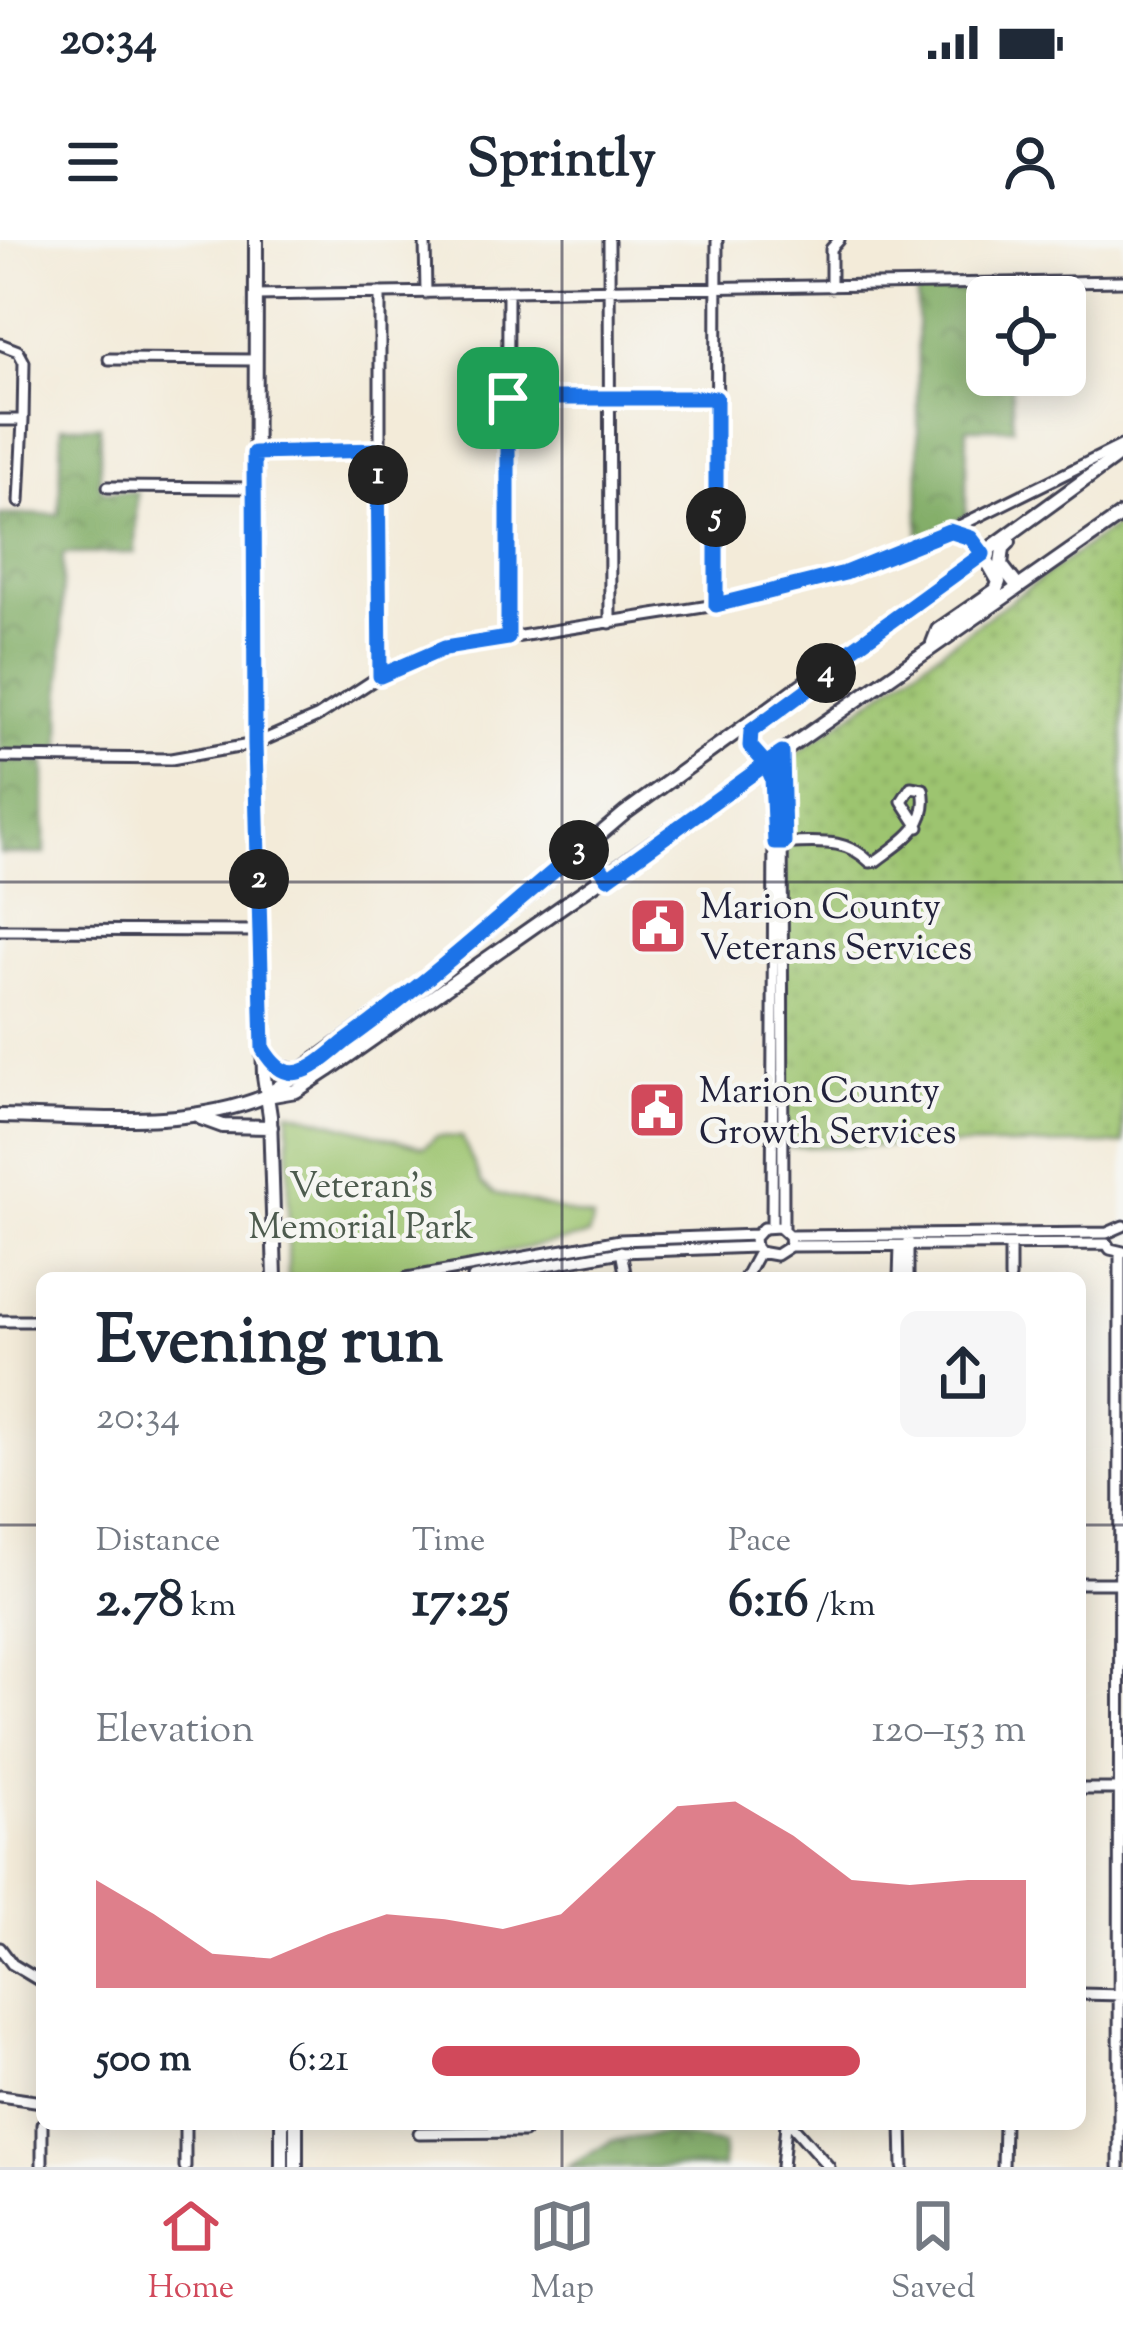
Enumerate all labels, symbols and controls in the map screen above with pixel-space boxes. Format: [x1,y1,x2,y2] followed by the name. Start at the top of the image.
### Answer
[60,10,157,75] text: 20:34
[467,123,656,201] text: Sprintly
[60,129,126,195] icon: menu
[997,129,1063,195] icon: person
[966,276,1086,396] map controls
[966,276,1086,396] button: locate
[457,347,559,449] pin
[475,365,541,431] icon: arrive
[348,445,408,505] pin: 1
[372,451,384,499] text: 1
[686,487,746,547] pin: 5
[710,493,722,541] text: 5
[796,643,856,703] pin: 4
[818,649,834,697] text: 4
[549,820,609,880] pin: 3
[572,826,586,874] text: 3
[229,849,289,909] pin: 2
[251,855,267,903] text: 2
[700,883,972,976] place label: Marion County Veterans Services
[627,895,689,957] public building icon: Marion County Veterans Services
[699,1067,956,1160] place label: Marion County Growth Services
[626,1079,688,1141] public building icon: Marion County Growth Services
[248,1162,474,1255] park label: Veteran's Memorial Park
[96,1298,443,1393] text: Evening run
[900,1311,1026,1437] button: share
[96,1391,180,1447] text: 20:34
[96,1518,220,1566] text: Distance
[412,1518,485,1566] text: Time
[728,1518,791,1566] text: Pace
[96,1566,184,1639] text: 2.78
[412,1566,509,1639] text: 17:25
[728,1566,809,1639] text: 6:16
[184,1583,236,1631] text: km
[809,1583,876,1631] text: /km
[96,1704,254,1760] text: Elevation
[872,1704,1026,1760] text: 120–153 m
[96,2033,191,2089] text: 500 m
[288,2033,349,2089] text: 6:21
[148,2193,234,2313] tab: Home
[529,2193,595,2313] tab: Map
[891,2193,975,2313] tab: Saved

